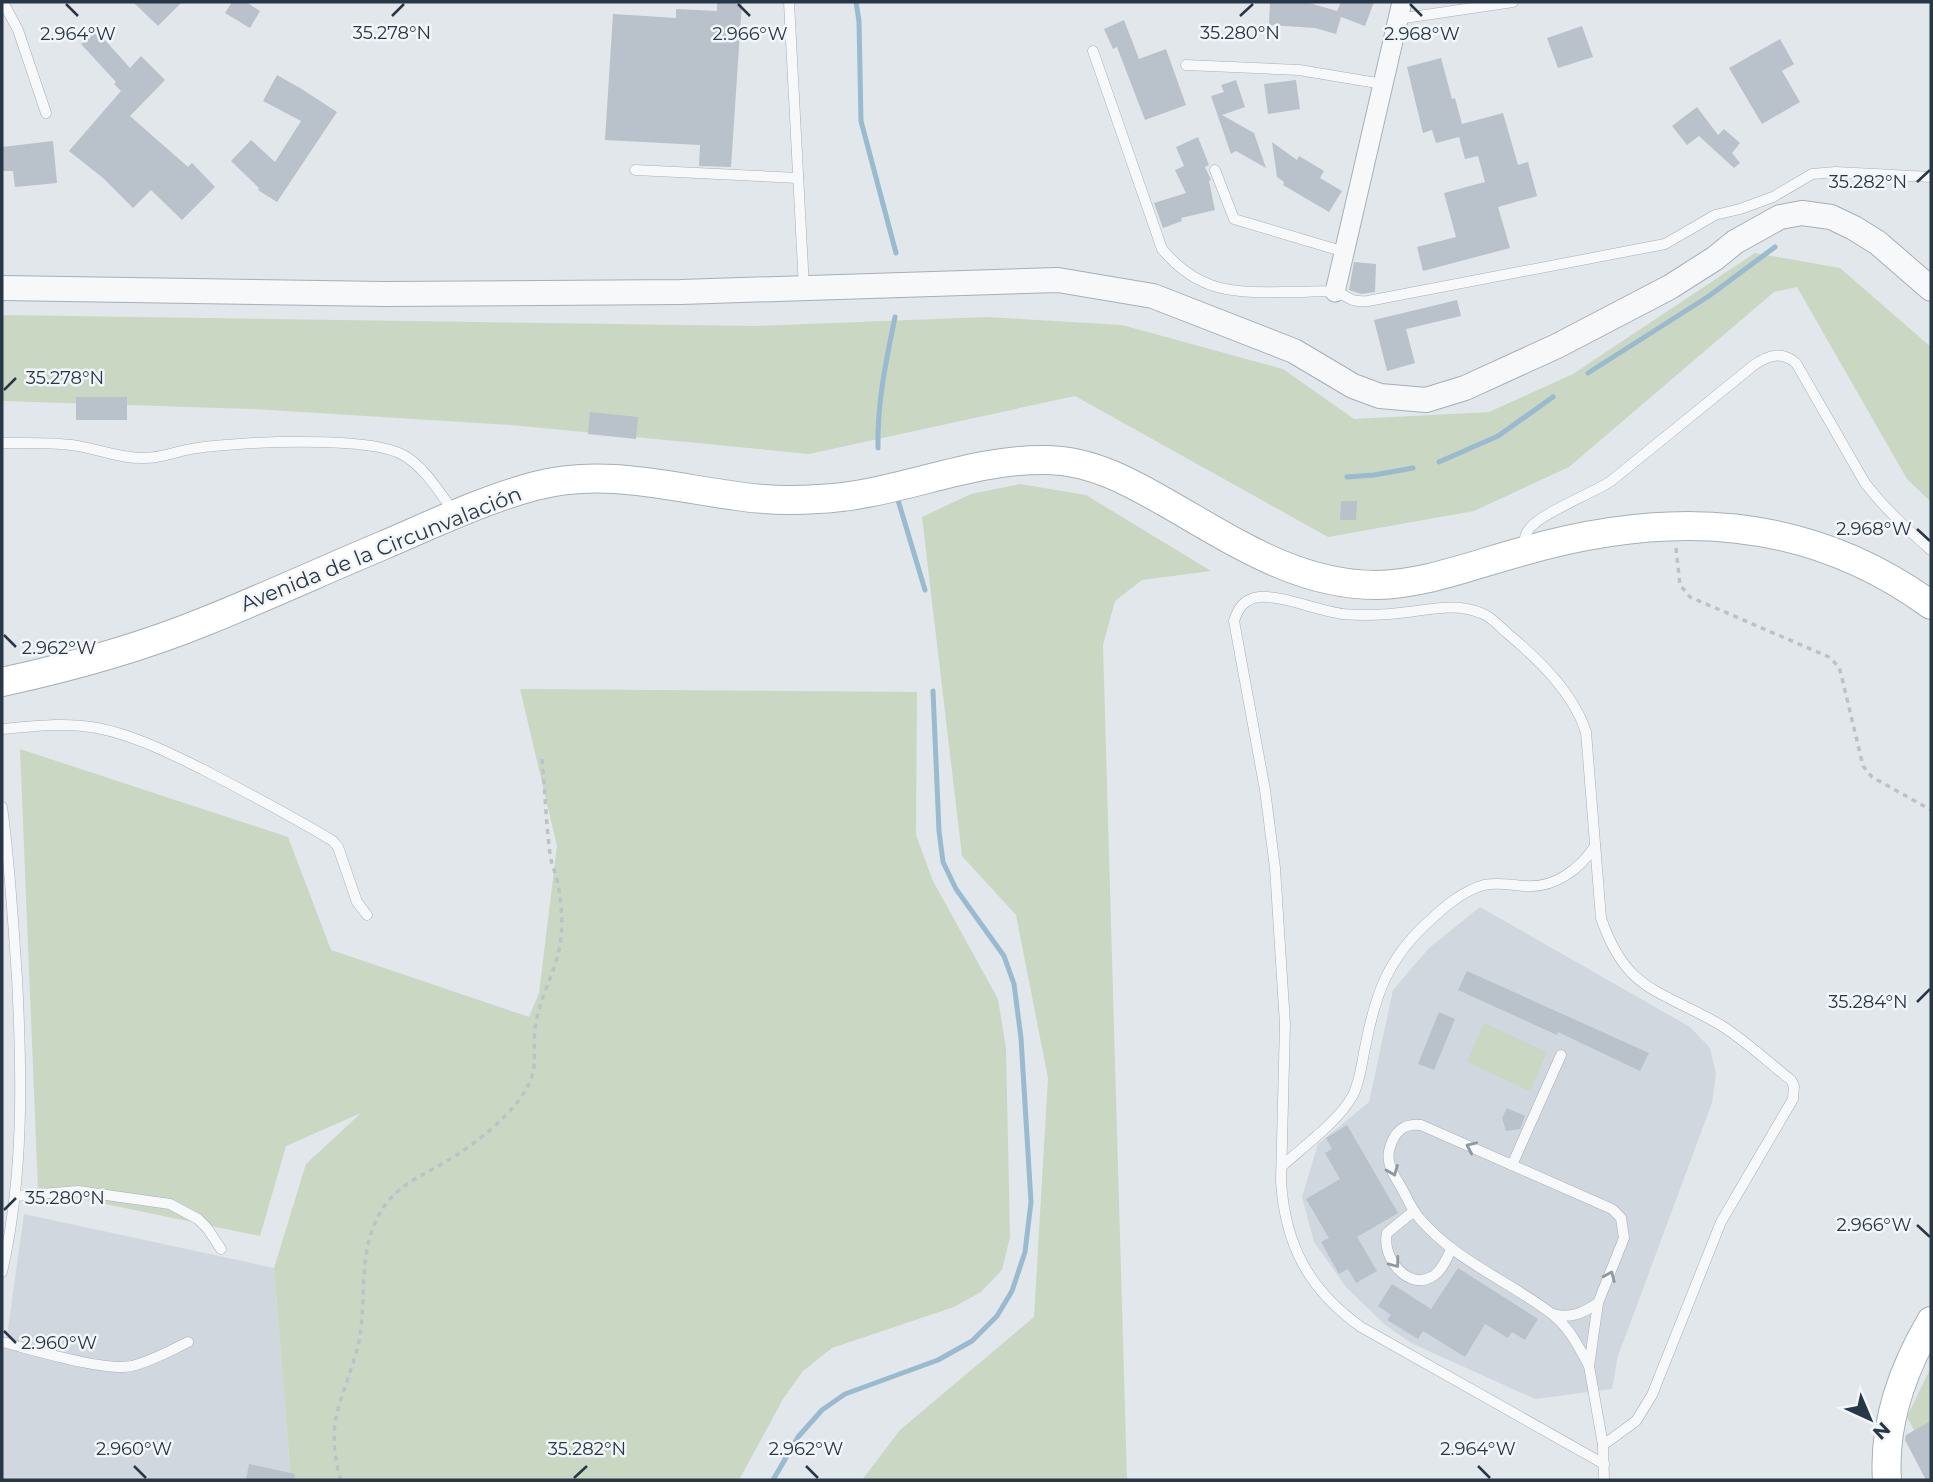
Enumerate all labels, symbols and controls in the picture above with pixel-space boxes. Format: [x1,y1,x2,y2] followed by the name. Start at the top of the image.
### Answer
[353,22,431,44] text: 35.278°N
[1200,22,1280,44] text: 35.280°N
[40,23,116,45] text: 2.964°W
[713,23,787,45] text: 2.966°W
[1384,23,1460,45] text: 2.968°W
[1829,171,1907,193] text: 35.282°N
[26,367,104,389] text: 35.278°N
[237,481,525,616] street label: Avenida de la Circunvalación
[1836,518,1912,540] text: 2.968°W
[22,637,96,659] text: 2.962°W
[1828,991,1908,1013] text: 35.284°N
[1466,1141,1478,1155] one-way arrow
[1385,1163,1399,1176] one-way arrow
[25,1187,105,1209] text: 35.280°N
[1837,1214,1911,1236] text: 2.966°W
[1387,1256,1399,1268] one-way arrow
[1602,1271,1616,1283] one-way arrow
[21,1332,97,1354] text: 2.960°W
[1835,1384,1905,1454] north arrow
[1868,1417,1895,1444] text: N
[96,1438,172,1460] text: 2.960°W
[548,1438,626,1460] text: 35.282°N
[769,1438,843,1460] text: 2.962°W
[1440,1438,1516,1460] text: 2.964°W

